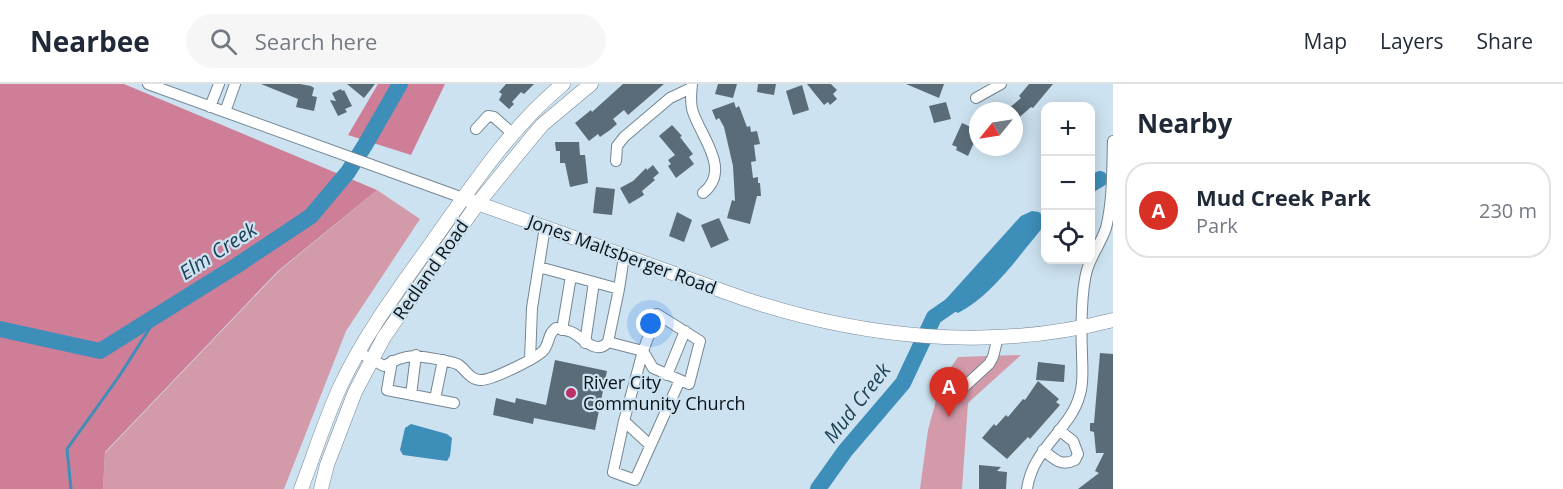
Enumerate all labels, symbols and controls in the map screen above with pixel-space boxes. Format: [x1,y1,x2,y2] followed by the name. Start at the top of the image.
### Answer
[186,14,606,68] search box
[30,22,150,60] text: Nearbee
[207,25,240,58] icon: search
[255,26,377,56] text: Search here
[1304,27,1347,55] text: Map
[1380,27,1444,55] text: Layers
[1477,27,1533,55] text: Share
[969,102,1023,156] north arrow
[1041,102,1095,264] map controls
[1041,102,1095,156] button: +
[1137,105,1232,141] text: Nearby
[1041,156,1095,210] button: −
[1196,182,1371,212] text: Mud Creek Park
[1152,197,1165,224] text: A
[1479,197,1537,224] text: 230 m
[523,208,720,299] street label: Jones Maltsberger Road
[1041,210,1095,264] button: locate
[1196,212,1238,239] text: Park
[174,215,263,286] water label: Elm Creek
[387,215,473,324] street label: Redland Road
[636,309,665,338] your location
[817,356,897,448] water label: Mud Creek
[930,368,968,417] pin: A
[583,370,746,415] place label: River City Community Church
[564,386,578,400] marker: River City Community Church

